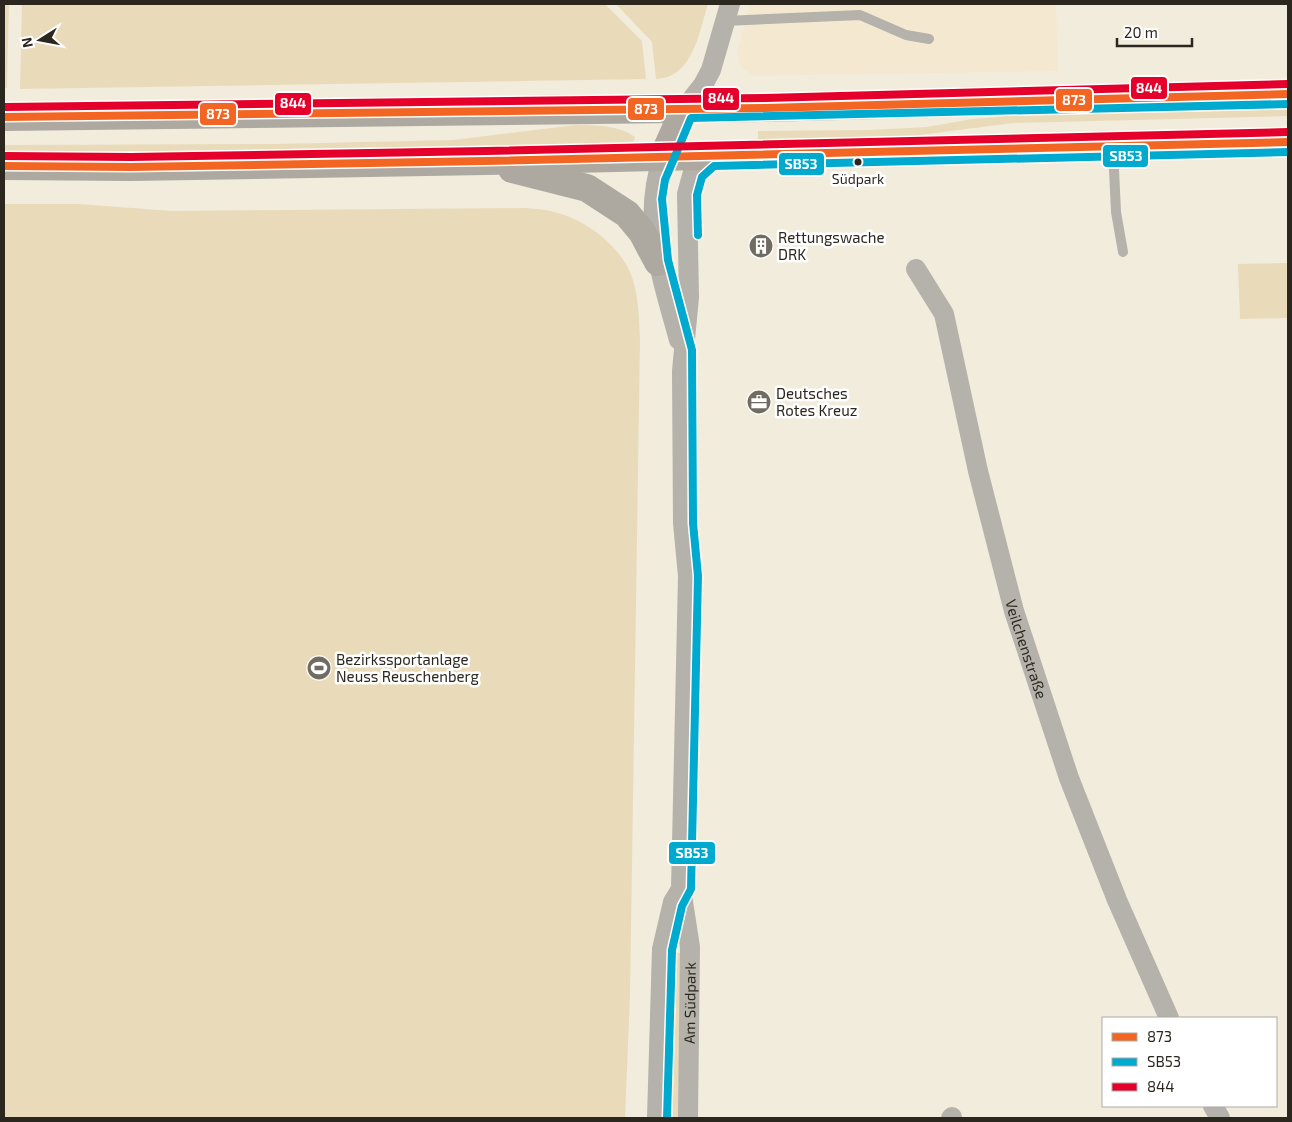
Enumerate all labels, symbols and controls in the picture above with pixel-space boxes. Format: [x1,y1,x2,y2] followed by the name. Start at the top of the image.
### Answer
[15,15,65,65] north arrow
[1117,15,1192,47] scale bar
[1124,23,1158,41] text: 20 m
[17,36,36,49] text: N
[1130,76,1168,100] line badge: 844
[1136,79,1162,96] text: 844
[702,87,740,111] line badge: 844
[1055,88,1093,112] line badge: 873
[708,89,734,106] text: 844
[1062,91,1086,108] text: 873
[274,92,312,116] line badge: 844
[280,94,306,111] text: 844
[627,97,665,121] line badge: 873
[634,100,658,117] text: 873
[199,102,237,126] line badge: 873
[206,105,230,122] text: 873
[1102,144,1149,168] line badge: SB53
[1110,147,1142,164] text: SB53
[778,152,825,176] line badge: SB53
[785,155,817,172] text: SB53
[853,157,863,167] marker: Südpark
[832,170,884,187] place label: Südpark
[778,228,885,263] place label: Rettungswache DRK
[748,233,774,259] building icon: Rettungswache DRK
[776,384,857,419] place label: Deutsches Rotes Kreuz
[746,389,772,415] office icon: Deutsches Rotes Kreuz
[1002,597,1051,701] street label: Veilchenstraße
[336,650,480,685] place label: Bezirkssportanlage Neuss Reuschenberg
[306,655,332,681] sports icon: Bezirkssportanlage Neuss Reuschenberg
[668,841,716,865] line badge: SB53
[676,844,708,861] text: SB53
[680,962,699,1044] street label: Am Südpark
[1102,1017,1277,1107] legend
[1147,1027,1172,1045] text: 873
[1147,1052,1181,1070] text: SB53
[1147,1077,1175,1095] text: 844

